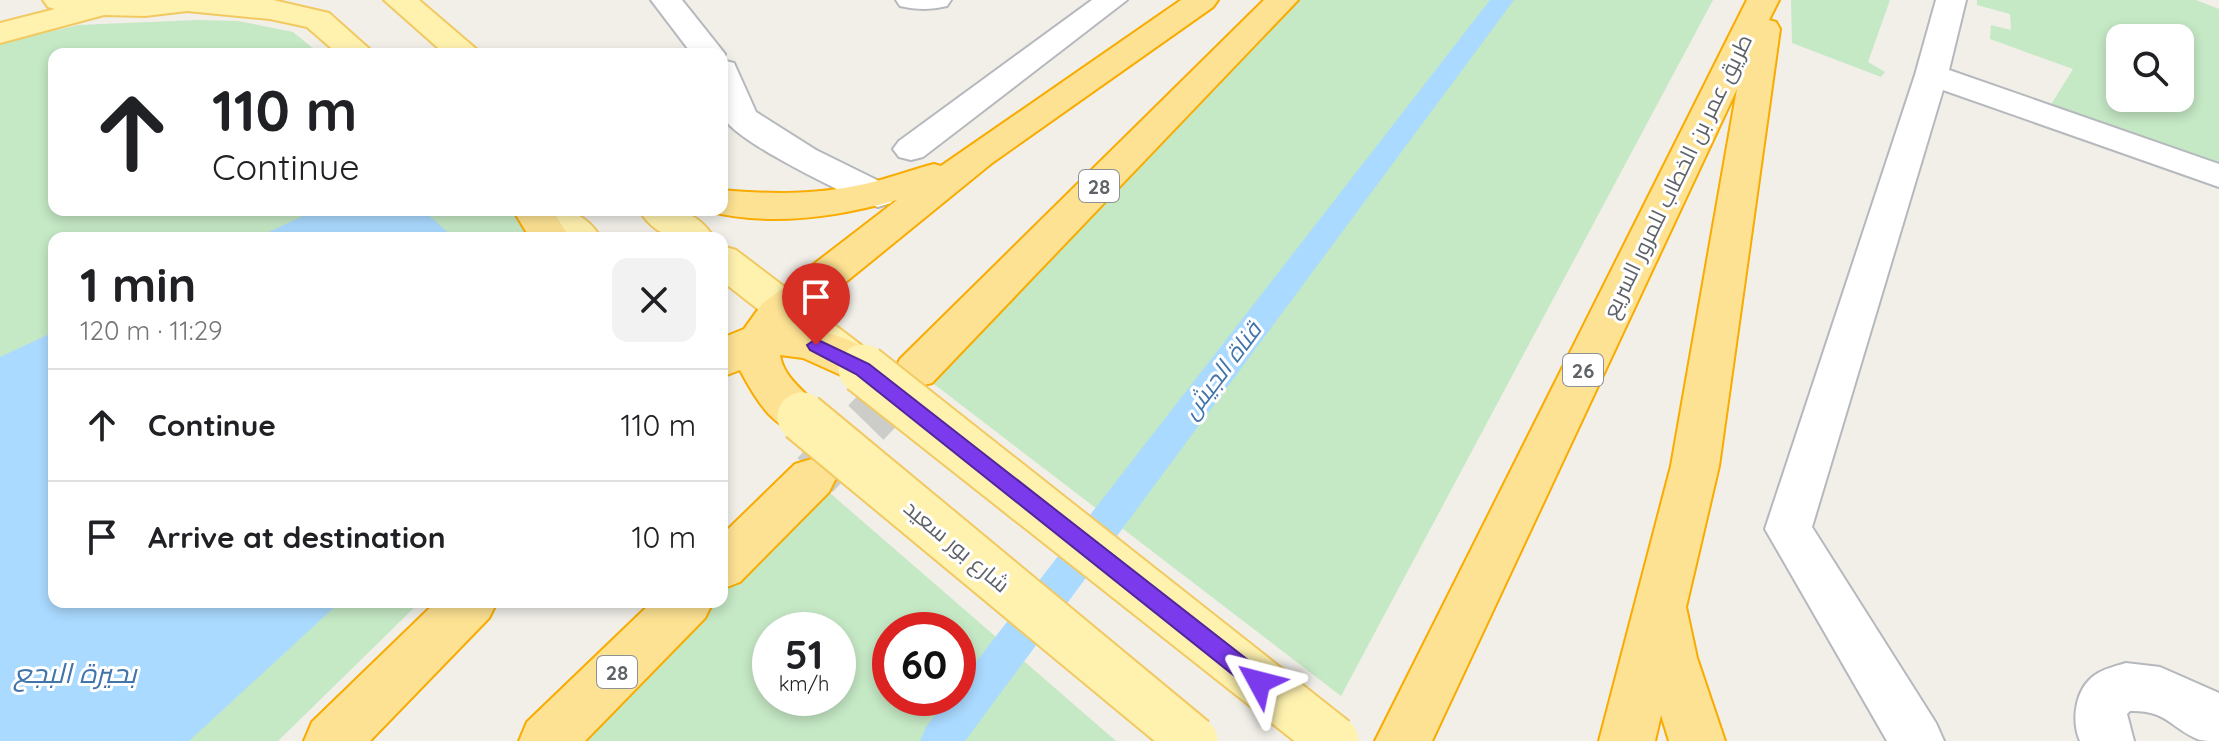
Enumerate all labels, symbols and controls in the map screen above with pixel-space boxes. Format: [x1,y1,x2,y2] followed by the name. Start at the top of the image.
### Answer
[2106,24,2194,112] map controls
[2106,24,2194,112] button: search
[1596,30,1759,323] street label: طريق عمر بن الخطاب للمرور السريع
[212,75,357,145] text: 110 m
[80,80,184,184] icon: ahead
[212,144,360,189] text: Continue
[1079,170,1119,202] road number: 28
[80,254,196,314] text: 1 min
[612,258,696,342] button: close
[782,263,850,345] pin
[794,275,838,319] icon: arrive
[80,314,223,347] text: 120 m · 11:29
[1175,314,1268,424] water label: قناة الجيش
[1563,354,1603,386] road number: 26
[80,403,124,447] icon: ahead
[148,406,276,444] text: Continue
[620,406,696,444] text: 110 m
[898,494,1016,599] street label: شارع بور سعيد
[80,515,124,559] icon: arrive
[148,518,446,556] text: Arrive at destination
[632,518,696,556] text: 10 m
[872,612,976,716] speed limit sign: 60
[785,629,823,679] text: 51
[1217,640,1301,724] position arrow
[12,655,138,692] water label: بحيرة البجع
[597,656,637,688] road number: 28
[779,671,829,696] text: km/h

